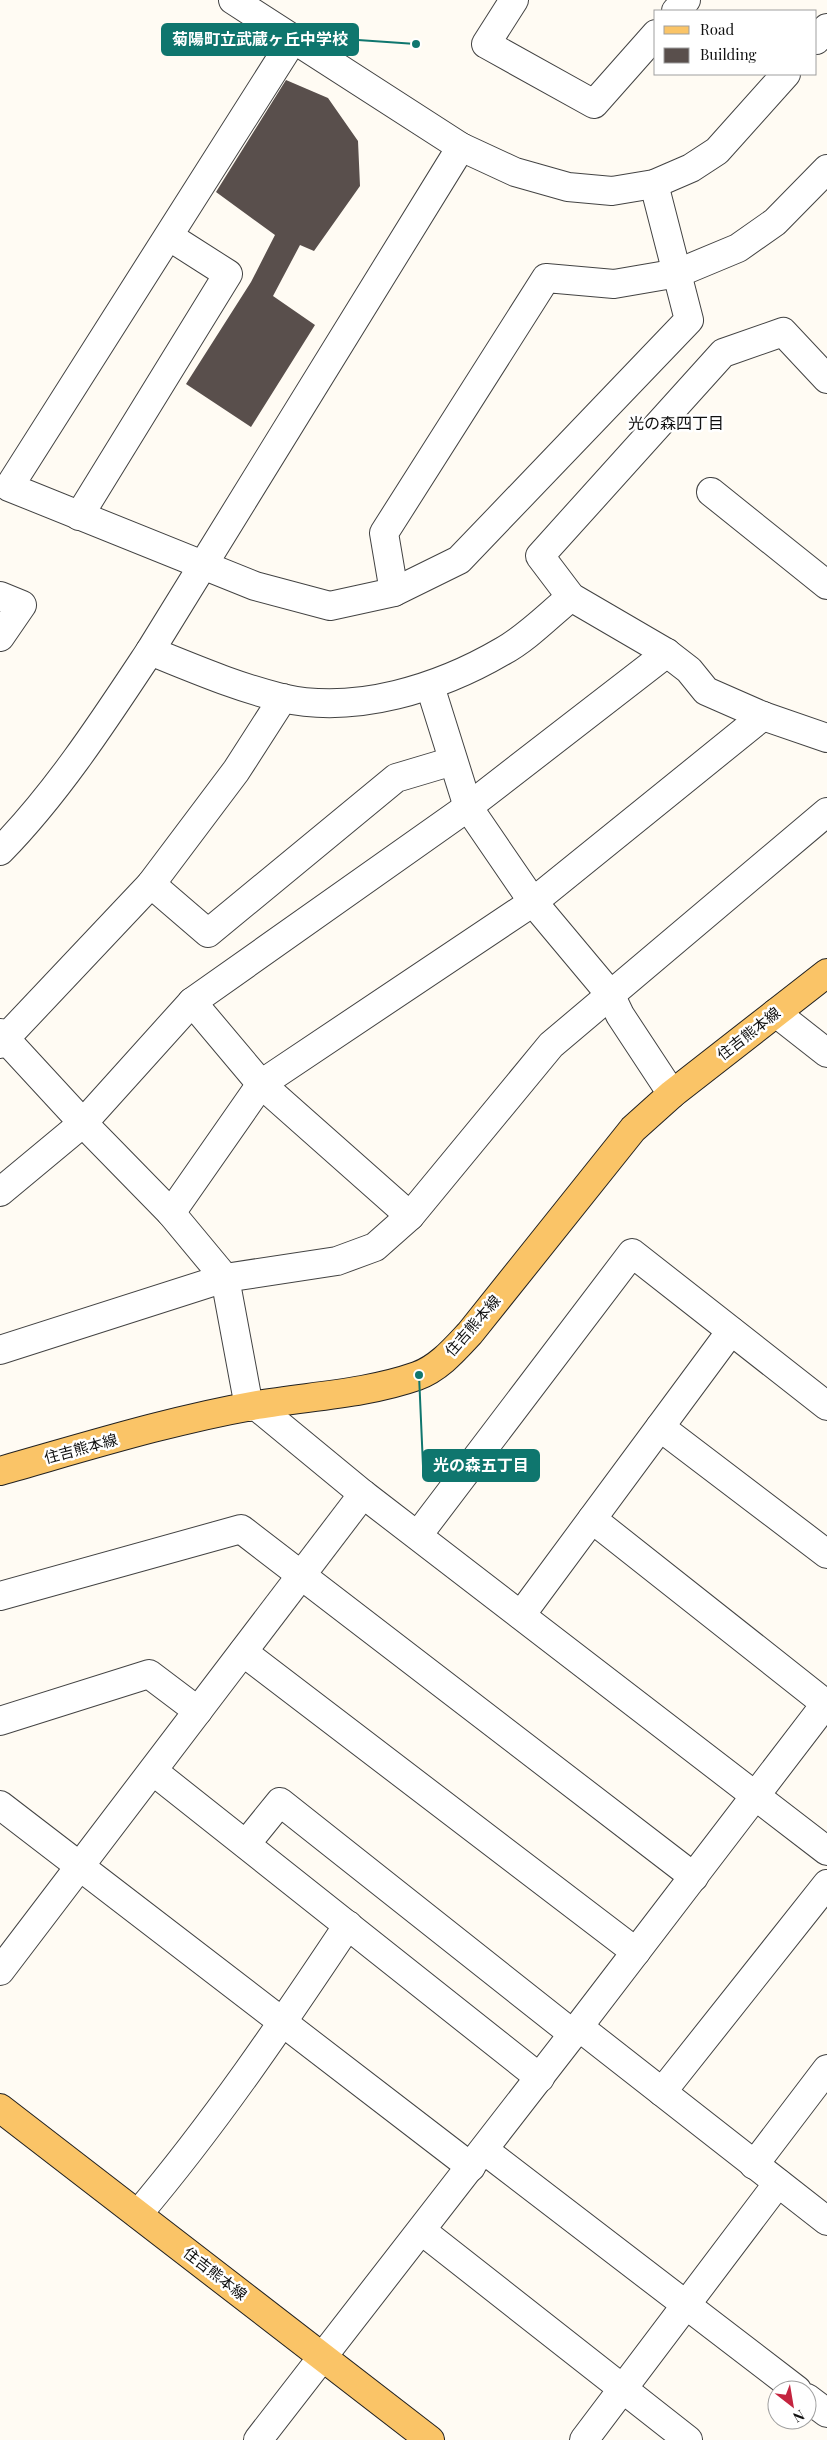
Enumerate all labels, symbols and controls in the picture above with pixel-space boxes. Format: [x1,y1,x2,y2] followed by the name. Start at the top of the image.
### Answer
[654,10,817,75] legend
[700,19,734,39] text: Road
[162,24,358,55] callout: 菊陽町立武蔵ヶ丘中学校
[172,28,348,49] text: 菊陽町立武蔵ヶ丘中学校
[700,44,757,64] text: Building
[628,412,724,433] district label: 光の森四丁目
[713,1002,784,1064] street label: 住吉熊本線
[440,1290,504,1360] street label: 住吉熊本線
[42,1429,120,1467] street label: 住吉熊本線
[423,1450,539,1481] callout: 光の森五丁目
[433,1454,529,1475] text: 光の森五丁目
[180,2242,251,2304] street label: 住吉熊本線
[767,2380,817,2430] north arrow
[790,2406,808,2427] text: N

